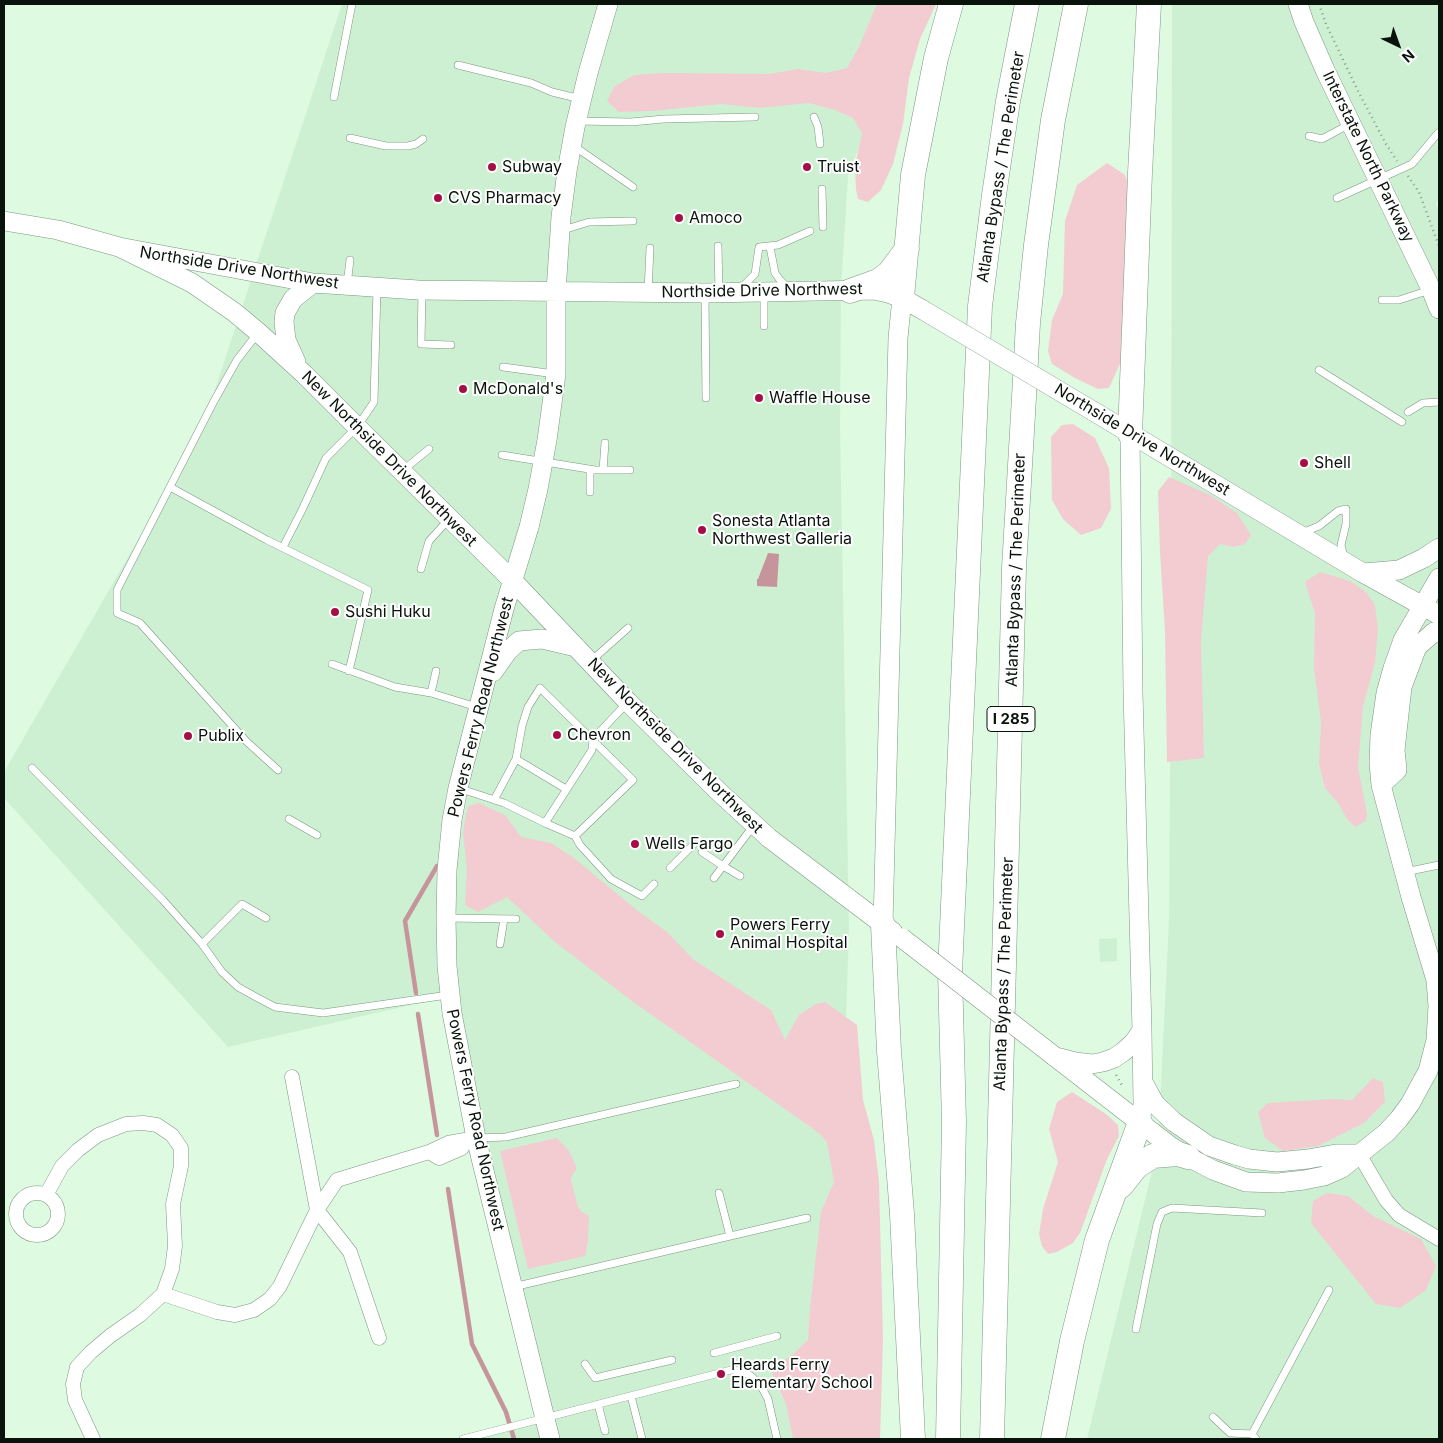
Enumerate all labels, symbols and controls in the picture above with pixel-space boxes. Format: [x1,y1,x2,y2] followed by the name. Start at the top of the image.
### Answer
[1373,20,1423,70] north arrow
[1399,47,1418,66] text: N
[973,50,1029,284] street label: Atlanta Bypass / The Perimeter
[1318,68,1418,246] street label: Interstate North Parkway
[502,157,562,177] place label: Subway
[817,157,859,177] place label: Truist
[486,161,498,173] marker: Subway
[801,161,813,173] marker: Truist
[448,188,561,208] place label: CVS Pharmacy
[432,192,444,204] marker: CVS Pharmacy
[689,208,742,228] place label: Amoco
[673,212,685,224] marker: Amoco
[138,243,340,293] street label: Northside Drive Northwest
[661,280,863,302] street label: Northside Drive Northwest
[297,367,481,551] street label: New Northside Drive Northwest
[473,379,563,399] place label: McDonald's
[1051,380,1233,500] street label: Northside Drive Northwest
[457,383,469,395] marker: McDonald's
[769,388,871,408] place label: Waffle House
[753,392,765,404] marker: Waffle House
[1002,453,1030,687] street label: Atlanta Bypass / The Perimeter
[1314,453,1351,473] place label: Shell
[1298,457,1310,469] marker: Shell
[712,511,852,549] place label: Sonesta Atlanta Northwest Galleria
[696,524,708,536] marker: Sonesta Atlanta Northwest Galleria
[444,595,518,819] street label: Powers Ferry Road Northwest
[345,602,431,622] place label: Sushi Huku
[329,606,341,618] marker: Sushi Huku
[583,654,767,838] street label: New Northside Drive Northwest
[987,706,1035,732] road number: I 285
[567,725,631,745] place label: Chevron
[198,726,244,746] place label: Publix
[551,729,563,741] marker: Chevron
[182,730,194,742] marker: Publix
[645,834,733,854] place label: Wells Fargo
[629,838,641,850] marker: Wells Fargo
[990,857,1018,1091] street label: Atlanta Bypass / The Perimeter
[730,915,848,953] place label: Powers Ferry Animal Hospital
[714,928,726,940] marker: Powers Ferry Animal Hospital
[442,1007,508,1233] street label: Powers Ferry Road Northwest
[731,1355,873,1393] place label: Heards Ferry Elementary School
[715,1368,727,1380] marker: Heards Ferry Elementary School

